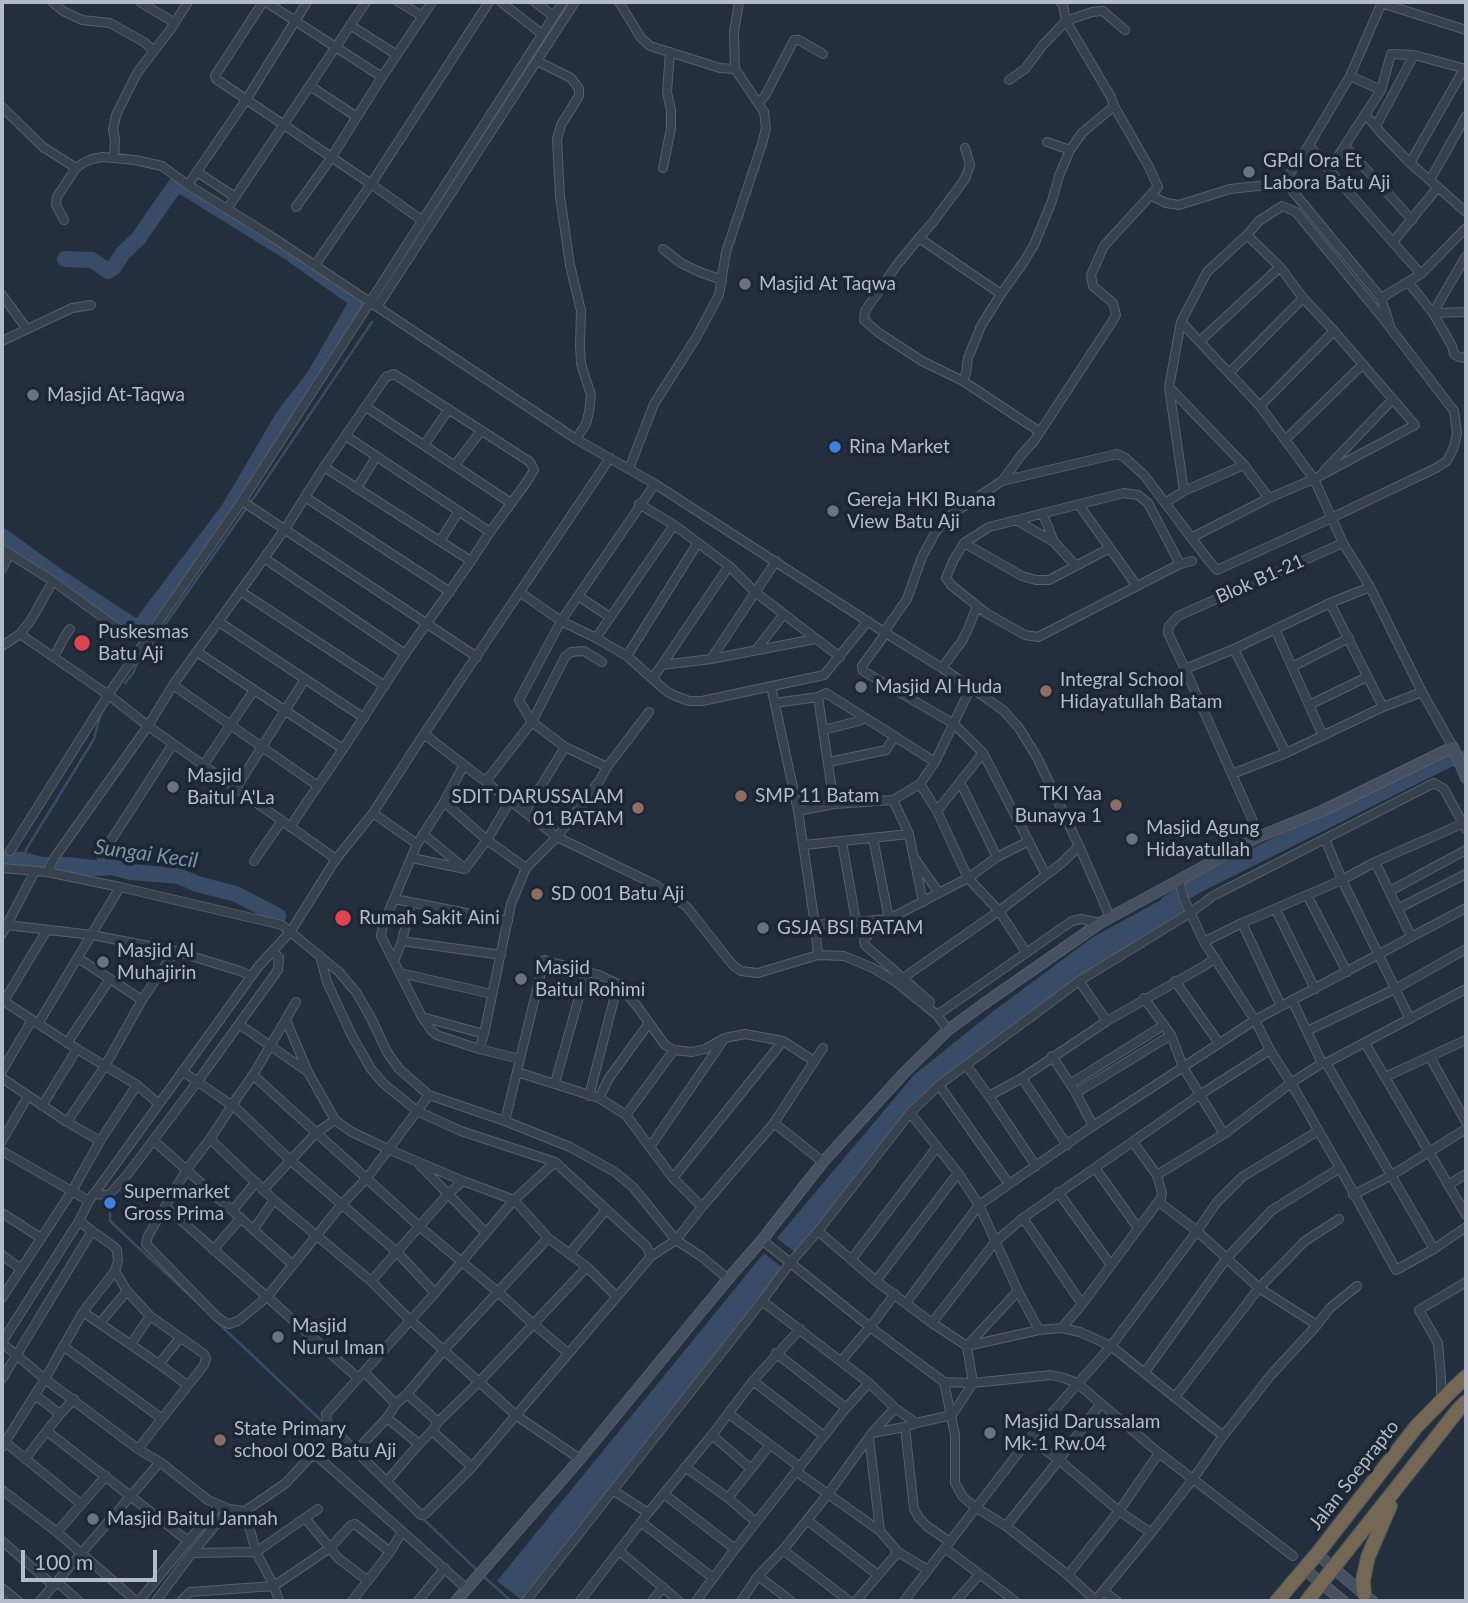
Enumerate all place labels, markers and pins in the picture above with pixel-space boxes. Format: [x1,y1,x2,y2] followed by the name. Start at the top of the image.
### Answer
[1263,150,1390,194] place label: GPdI Ora Et Labora Batu Aji
[1241,164,1257,180] marker: GPdI Ora Et Labora Batu Aji
[759,273,896,295] place label: Masjid At Taqwa
[737,276,753,292] marker: Masjid At Taqwa
[47,384,185,406] place label: Masjid At-Taqwa
[25,387,41,403] marker: Masjid At-Taqwa
[849,436,950,458] place label: Rina Market
[827,439,843,455] marker: Rina Market
[847,489,996,533] place label: Gereja HKI Buana View Batu Aji
[825,503,841,519] marker: Gereja HKI Buana View Batu Aji
[98,621,189,665] place label: Puskesmas Batu Aji
[72,633,92,653] marker: Puskesmas Batu Aji
[1060,669,1222,713] place label: Integral School Hidayatullah Batam
[875,676,1002,698] place label: Masjid Al Huda
[853,679,869,695] marker: Masjid Al Huda
[1038,683,1054,699] marker: Integral School Hidayatullah Batam
[187,765,275,809] place label: Masjid Baitul A'La
[165,779,181,795] marker: Masjid Baitul A'La
[1015,783,1102,827] place label: TKI Yaa Bunayya 1
[755,785,879,807] place label: SMP 11 Batam
[452,786,624,830] place label: SDIT DARUSSALAM 01 BATAM
[733,788,749,804] marker: SMP 11 Batam
[1108,797,1124,813] marker: TKI Yaa Bunayya 1
[630,800,646,816] marker: SDIT DARUSSALAM 01 BATAM
[1146,817,1259,861] place label: Masjid Agung Hidayatullah
[1124,831,1140,847] marker: Masjid Agung Hidayatullah
[551,883,684,905] place label: SD 001 Batu Aji
[529,886,545,902] marker: SD 001 Batu Aji
[359,907,500,929] place label: Rumah Sakit Aini
[333,908,353,928] marker: Rumah Sakit Aini
[777,917,923,939] place label: GSJA BSI BATAM
[755,920,771,936] marker: GSJA BSI BATAM
[117,940,196,984] place label: Masjid Al Muhajirin
[95,954,111,970] marker: Masjid Al Muhajirin
[535,957,645,1001] place label: Masjid Baitul Rohimi
[513,971,529,987] marker: Masjid Baitul Rohimi
[124,1181,230,1225] place label: Supermarket Gross Prima
[102,1195,118,1211] marker: Supermarket Gross Prima
[292,1315,385,1359] place label: Masjid Nurul Iman
[270,1329,286,1345] marker: Masjid Nurul Iman
[1004,1411,1160,1455] place label: Masjid Darussalam Mk-1 Rw.04
[234,1418,396,1462] place label: State Primary school 002 Batu Aji
[982,1425,998,1441] marker: Masjid Darussalam Mk-1 Rw.04
[212,1432,228,1448] marker: State Primary school 002 Batu Aji
[107,1508,278,1530] place label: Masjid Baitul Jannah
[85,1511,101,1527] marker: Masjid Baitul Jannah

